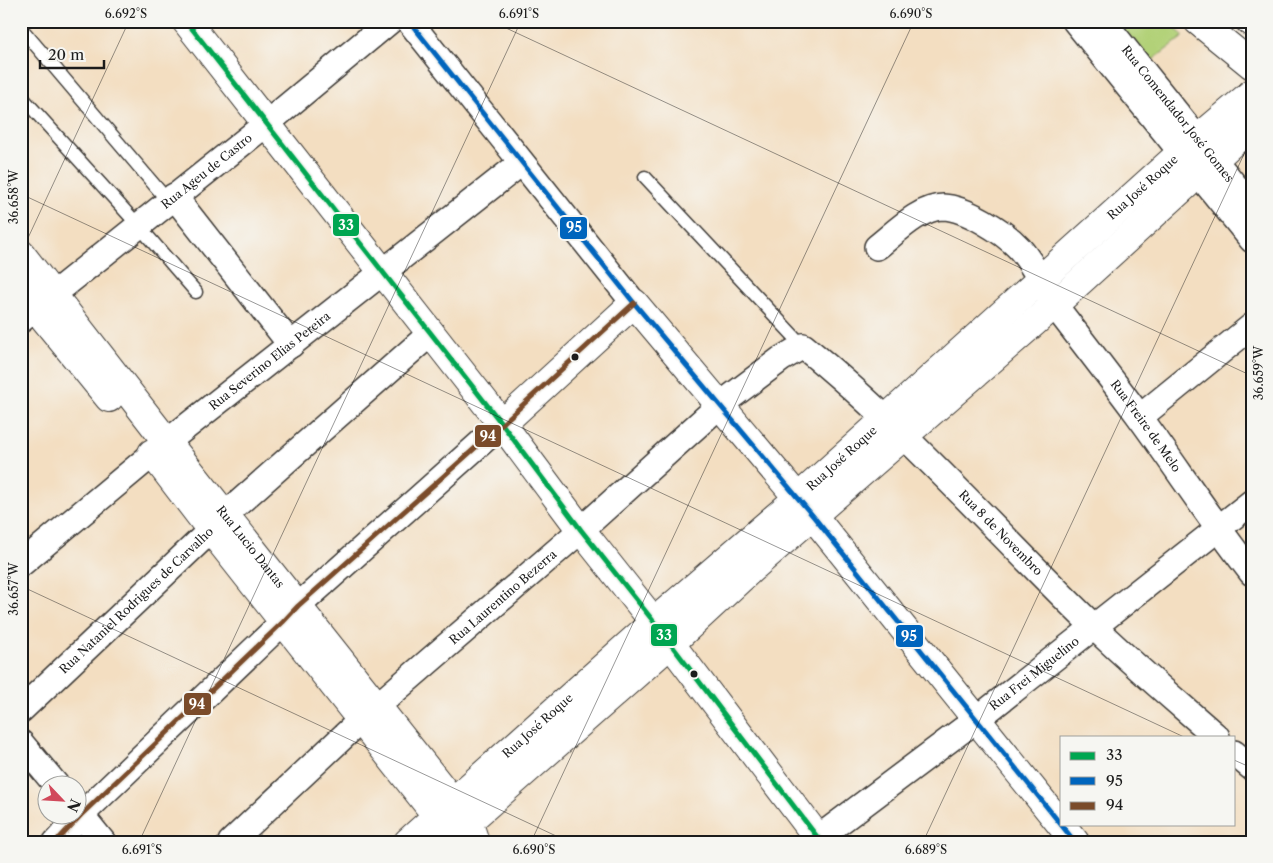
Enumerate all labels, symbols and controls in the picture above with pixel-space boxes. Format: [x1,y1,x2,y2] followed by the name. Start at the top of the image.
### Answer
[105,6,147,21] text: 6.692°S
[499,6,539,21] text: 6.691°S
[889,6,933,21] text: 6.690°S
[40,38,104,70] scale bar
[1119,42,1237,185] street label: Rua Comendador José Gomes
[48,45,84,64] text: 20 m
[158,130,255,212] street label: Rua Ageu de Castro
[1104,151,1181,223] street label: Rua José Roque
[6,169,21,224] text: 36.658°W
[332,213,360,237] line badge: 33
[338,216,354,234] text: 33
[559,216,588,240] line badge: 95
[566,218,582,236] text: 95
[206,308,334,413] street label: Rua Severino Elias Pereira
[1251,345,1266,400] text: 36.659°W
[570,352,580,362] unlabelled marker
[1108,377,1184,475] street label: Rua Freire de Melo
[803,422,880,494] street label: Rua José Roque
[474,424,502,448] line badge: 94
[480,427,496,445] text: 94
[956,487,1046,578] street label: Rua 8 de Novembro
[213,502,288,591] street label: Rua Lucio Dantas
[56,524,216,677] street label: Rua Nataniel Rodrigues de Carvalho
[446,546,560,647] street label: Rua Laurentino Bezerra
[6,561,21,616] text: 36.657°W
[650,623,678,647] line badge: 33
[895,624,924,648] line badge: 95
[656,626,672,644] text: 33
[901,627,917,645] text: 95
[986,633,1082,713] street label: Rua Frei Miguelino
[689,669,699,679] unlabelled marker
[499,690,576,761] street label: Rua José Roque
[183,692,212,716] line badge: 94
[189,695,205,713] text: 94
[1060,736,1236,826] legend
[1106,745,1123,764] text: 33
[1106,771,1123,790] text: 95
[38,776,88,826] north arrow
[1106,795,1123,814] text: 94
[63,796,85,815] text: N
[122,842,162,857] text: 6.691°S
[512,842,556,857] text: 6.690°S
[905,842,947,857] text: 6.689°S

